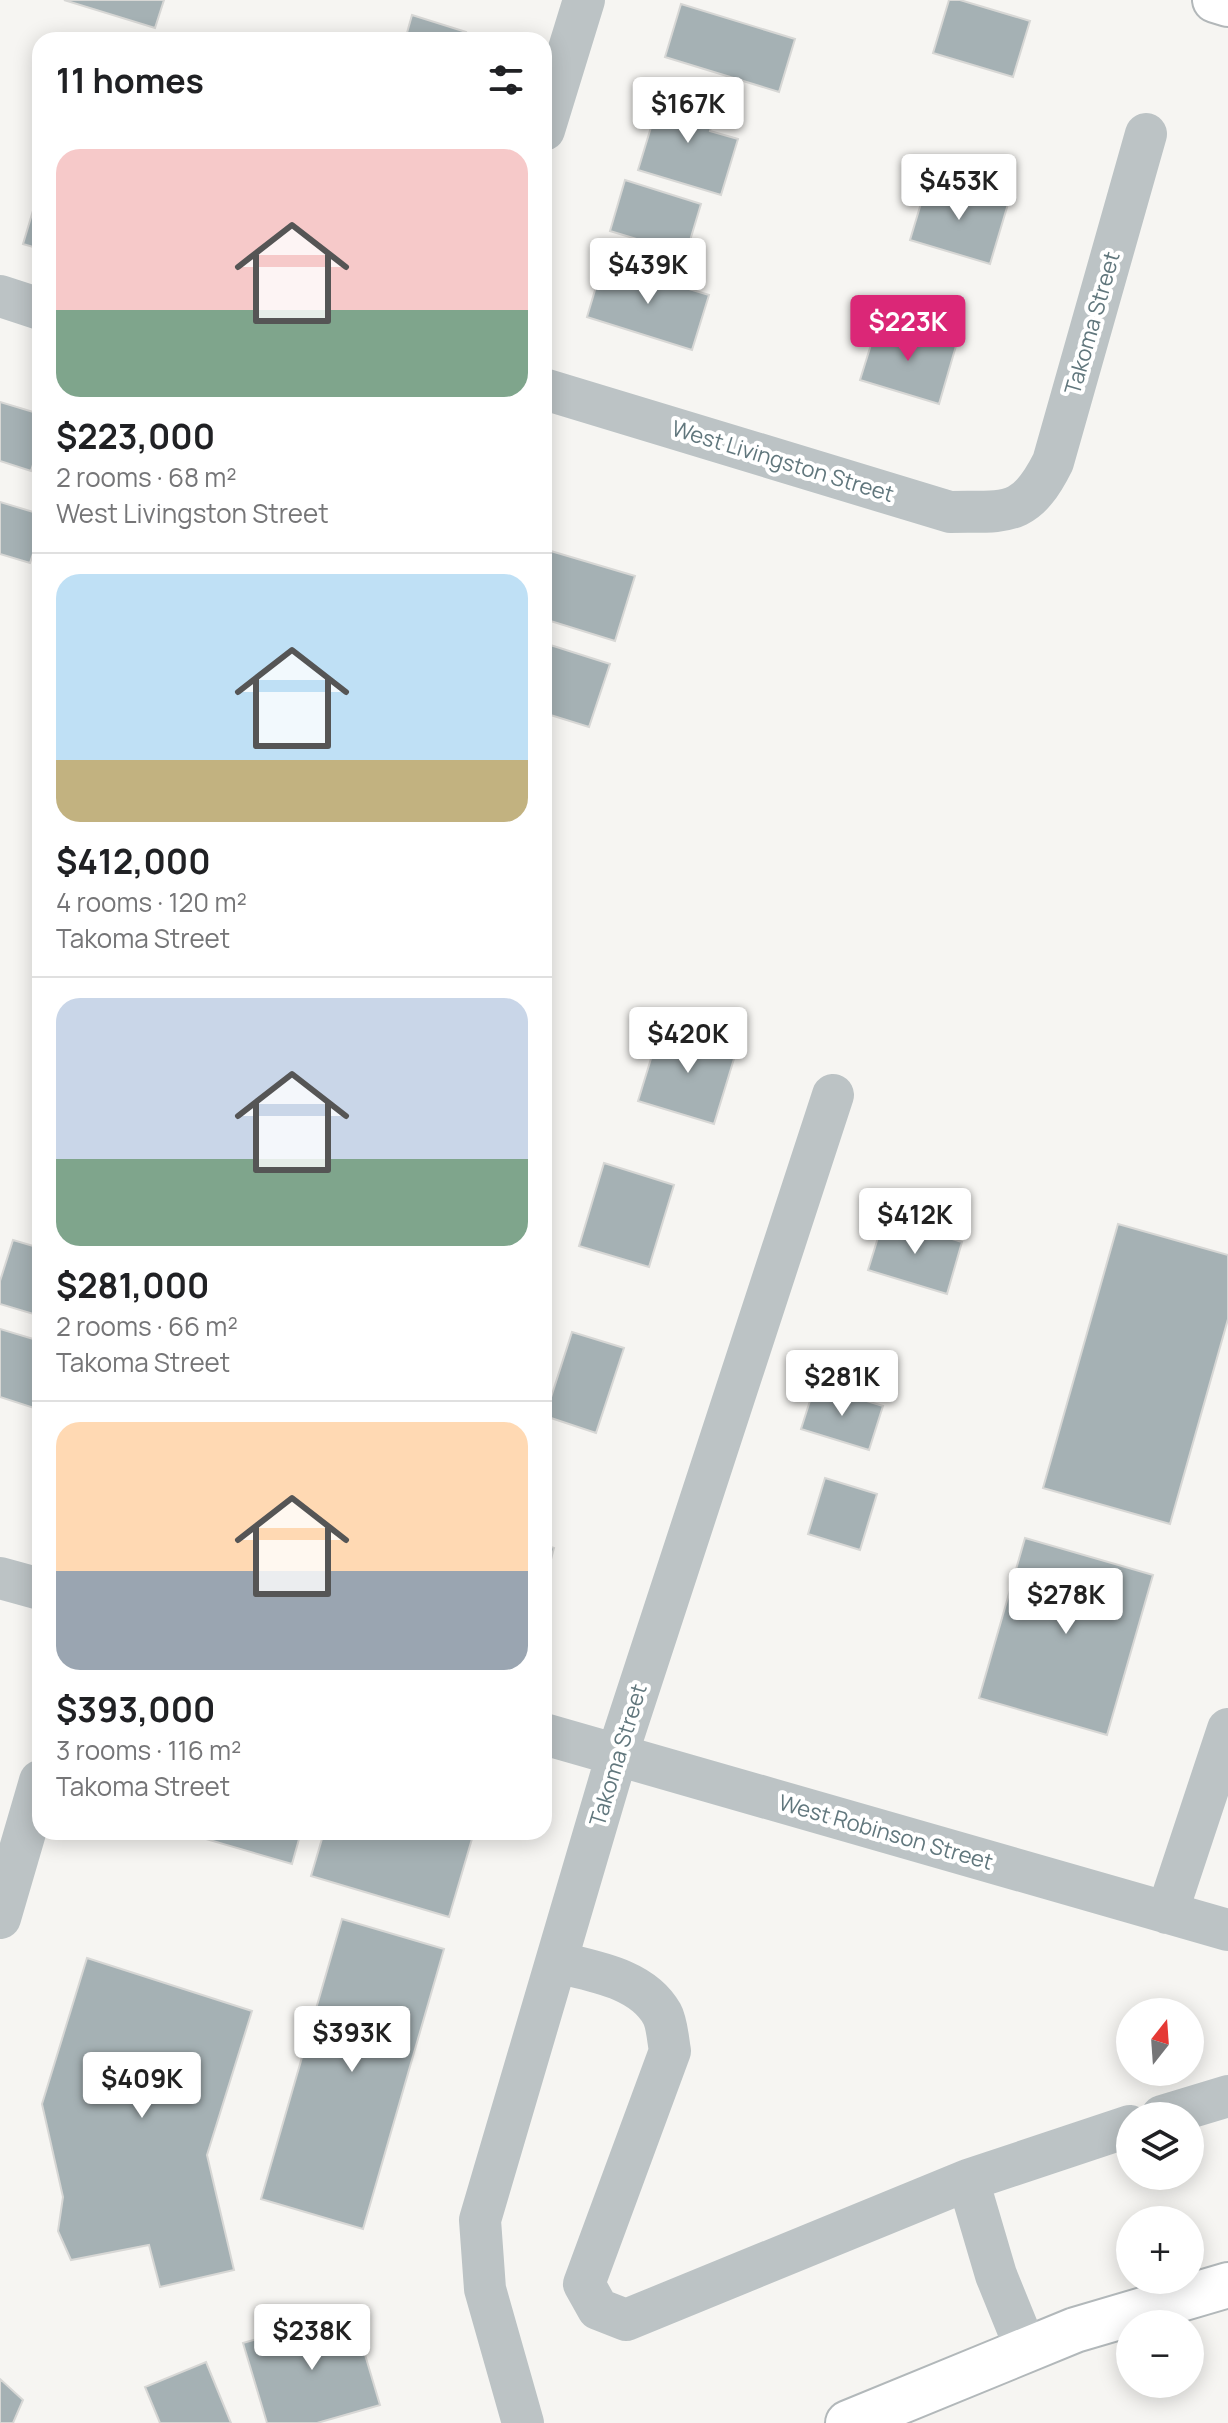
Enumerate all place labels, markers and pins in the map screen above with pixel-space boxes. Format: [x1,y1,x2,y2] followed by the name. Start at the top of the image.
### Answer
[632,77,744,145] pin: $167K
[903,154,1015,222] pin: $453K
[592,238,704,306] pin: $439K
[852,295,964,363] pin: $223K
[632,1007,744,1075] pin: $420K
[859,1188,971,1256] pin: $412K
[786,1350,898,1418] pin: $281K
[1010,1568,1122,1636] pin: $278K
[296,2006,408,2074] pin: $393K
[86,2052,198,2120] pin: $409K
[256,2304,368,2372] pin: $238K

